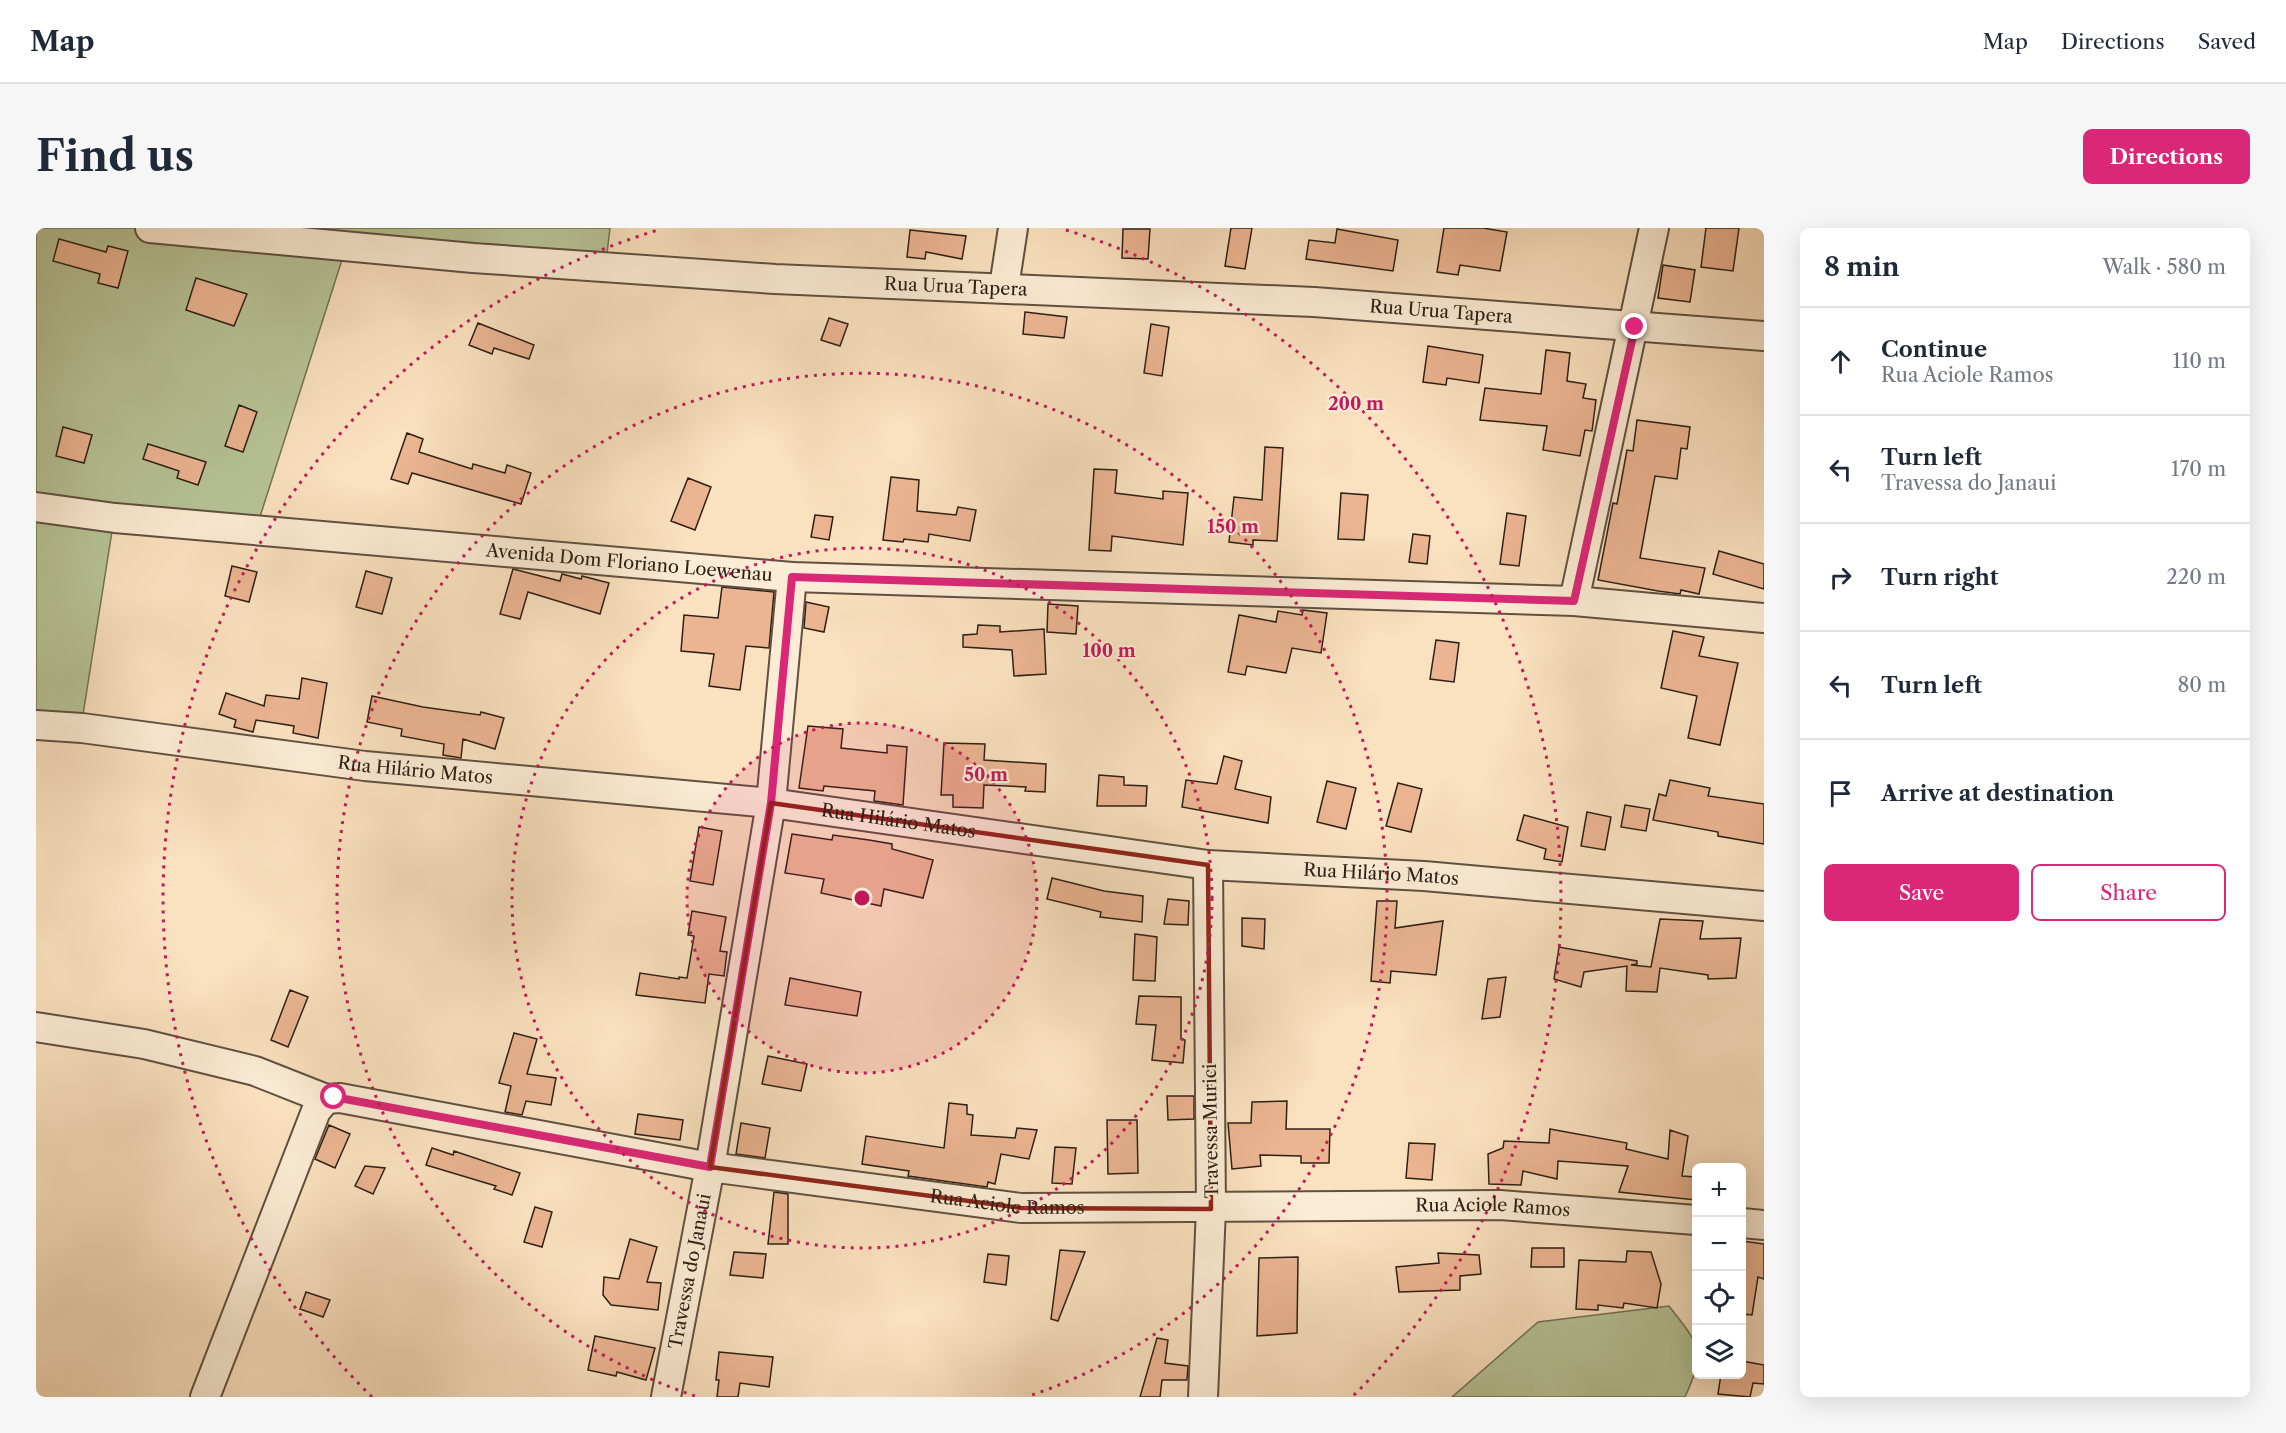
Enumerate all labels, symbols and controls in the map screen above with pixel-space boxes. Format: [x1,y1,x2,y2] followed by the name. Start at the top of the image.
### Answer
[30,24,94,58] text: Map
[1983,29,2028,54] text: Map
[2061,29,2165,54] text: Directions
[2198,29,2256,54] text: Saved
[2083,129,2250,184] button: Directions
[36,130,194,182] text: Find us
[1824,251,1900,283] text: 8 min
[2103,255,2226,279] text: Walk · 580 m
[884,273,1028,301] street label: Rua Urua Tapera
[1369,295,1514,328] street label: Rua Urua Tapera
[1621,313,1647,339] route end
[1881,336,1987,363] text: Continue
[1824,345,1857,378] icon: ahead
[2173,349,2226,373] text: 110 m
[1881,363,2053,387] text: Rua Aciole Ramos
[1328,393,1384,415] text: 200 m
[1881,444,1982,471] text: Turn left
[1824,453,1857,486] icon: left
[2171,457,2226,481] text: 170 m
[1881,471,2056,495] text: Travessa do Janaui
[1207,516,1259,538] text: 150 m
[484,539,773,586] street label: Avenida Dom Floriano Loewenau
[1824,561,1857,594] icon: right
[1881,564,1999,591] text: Turn right
[2166,565,2226,589] text: 220 m
[1082,640,1136,662] text: 100 m
[1824,669,1857,702] icon: left
[1881,672,1982,699] text: Turn left
[2178,673,2226,697] text: 80 m
[336,751,494,789] street label: Rua Hilário Matos
[964,764,1008,786] text: 50 m
[1824,777,1857,810] icon: arrive
[1881,780,2114,807] text: Arrive at destination
[820,799,977,843] street label: Rua Hilário Matos
[1303,859,1460,890] street label: Rua Hilário Matos
[1824,864,2019,921] button: Save
[2031,864,2226,921] button: Share
[852,888,872,908] centre of rings
[1199,1063,1223,1199] street label: Travessa Murici
[320,1083,346,1109] route start
[1692,1163,1746,1379] map controls
[1692,1163,1746,1217] button: +
[929,1185,1085,1219] street label: Rua Aciole Ramos
[664,1191,716,1351] street label: Travessa do Janaui
[1415,1194,1571,1221] street label: Rua Aciole Ramos
[1692,1217,1746,1271] button: −
[1692,1271,1746,1325] button: locate
[1692,1325,1746,1379] button: layers

